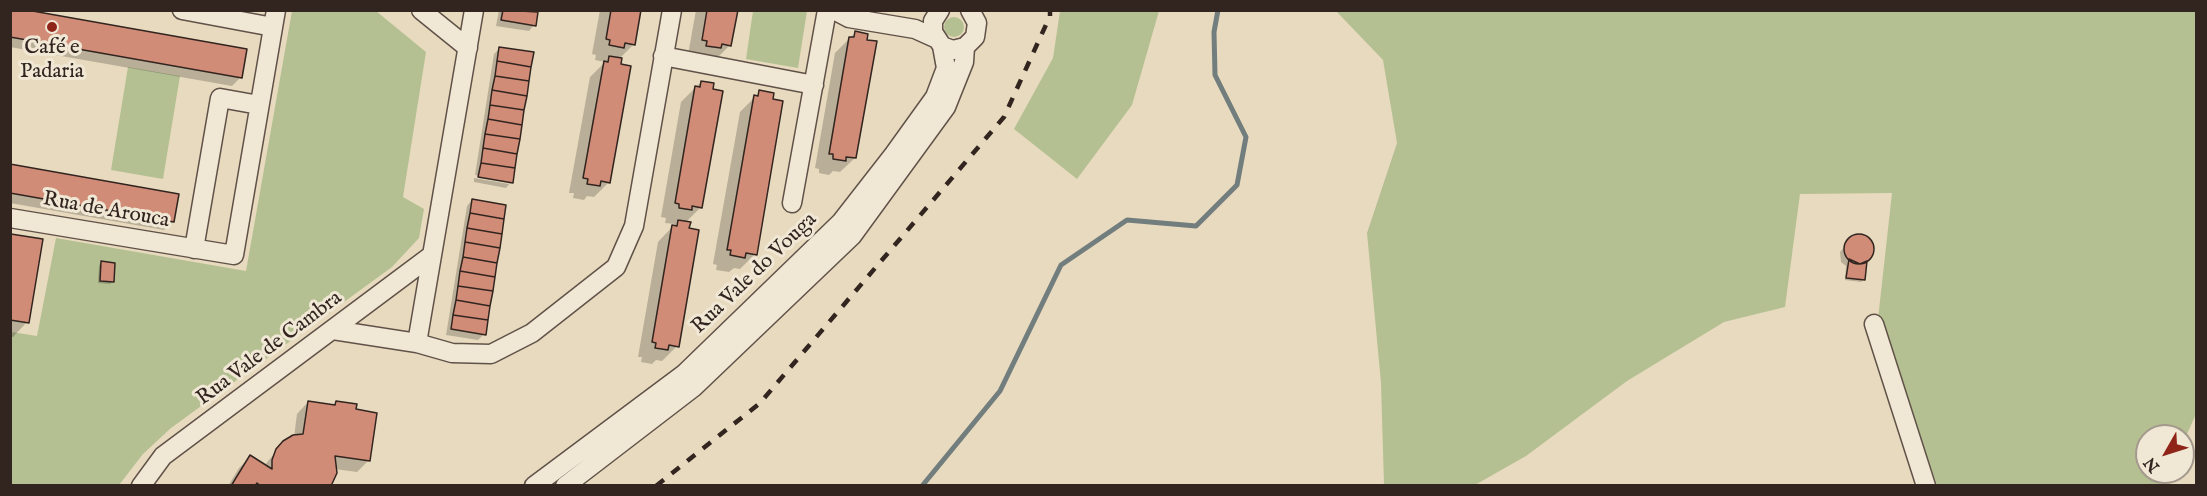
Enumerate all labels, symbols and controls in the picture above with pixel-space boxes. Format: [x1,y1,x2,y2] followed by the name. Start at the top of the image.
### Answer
[45,20,59,34] marker: Café e Padaria
[20,36,84,86] place label: Café e Padaria
[41,187,171,235] street label: Rua de Arouca
[687,208,823,340] street label: Rua Vale do Vouga
[192,286,348,412] street label: Rua Vale de Cambra
[2135,424,2195,484] north arrow
[2140,452,2165,476] text: N

